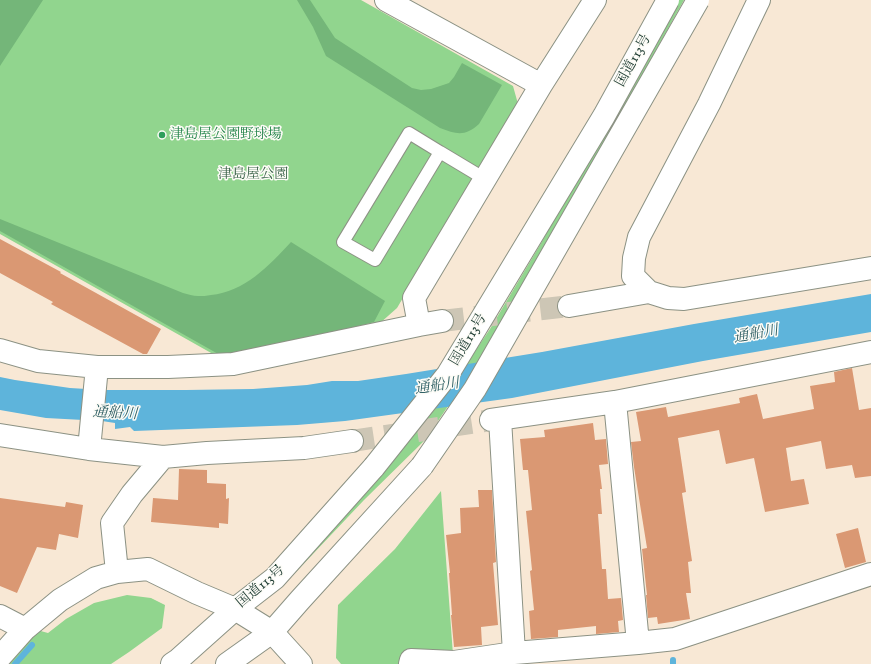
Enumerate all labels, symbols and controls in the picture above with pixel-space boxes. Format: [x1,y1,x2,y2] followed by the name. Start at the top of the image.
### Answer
[613,32,655,90] street label: 国道113号
[170,127,282,143] place label: 津島屋公園野球場
[157,130,167,140] marker: 津島屋公園野球場
[218,167,288,183] park label: 津島屋公園
[447,311,491,369] street label: 国道113号
[732,322,780,348] water label: 通船川
[413,375,461,399] water label: 通船川
[92,404,138,424] water label: 通船川
[234,562,288,612] street label: 国道113号

